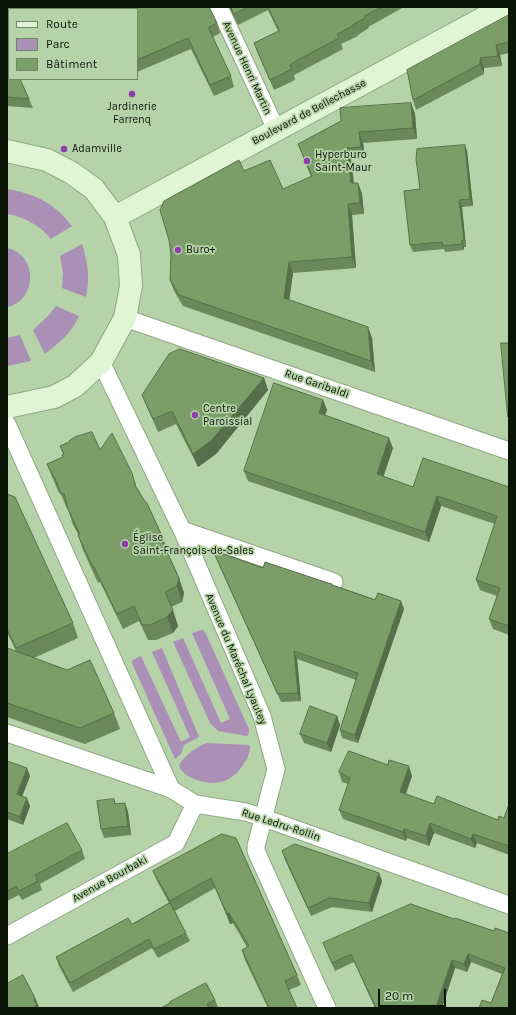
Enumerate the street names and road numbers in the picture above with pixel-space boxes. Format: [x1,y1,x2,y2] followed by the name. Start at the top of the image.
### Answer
[220,19,274,117] street label: Avenue Henri Martin
[250,76,368,148] street label: Boulevard de Bellechasse
[283,367,351,401] street label: Rue Garibaldi
[202,591,270,727] street label: Avenue du Maréchal Lyautey
[240,806,322,844] street label: Rue Ledru-Rollin
[70,853,150,905] street label: Avenue Bourbaki

